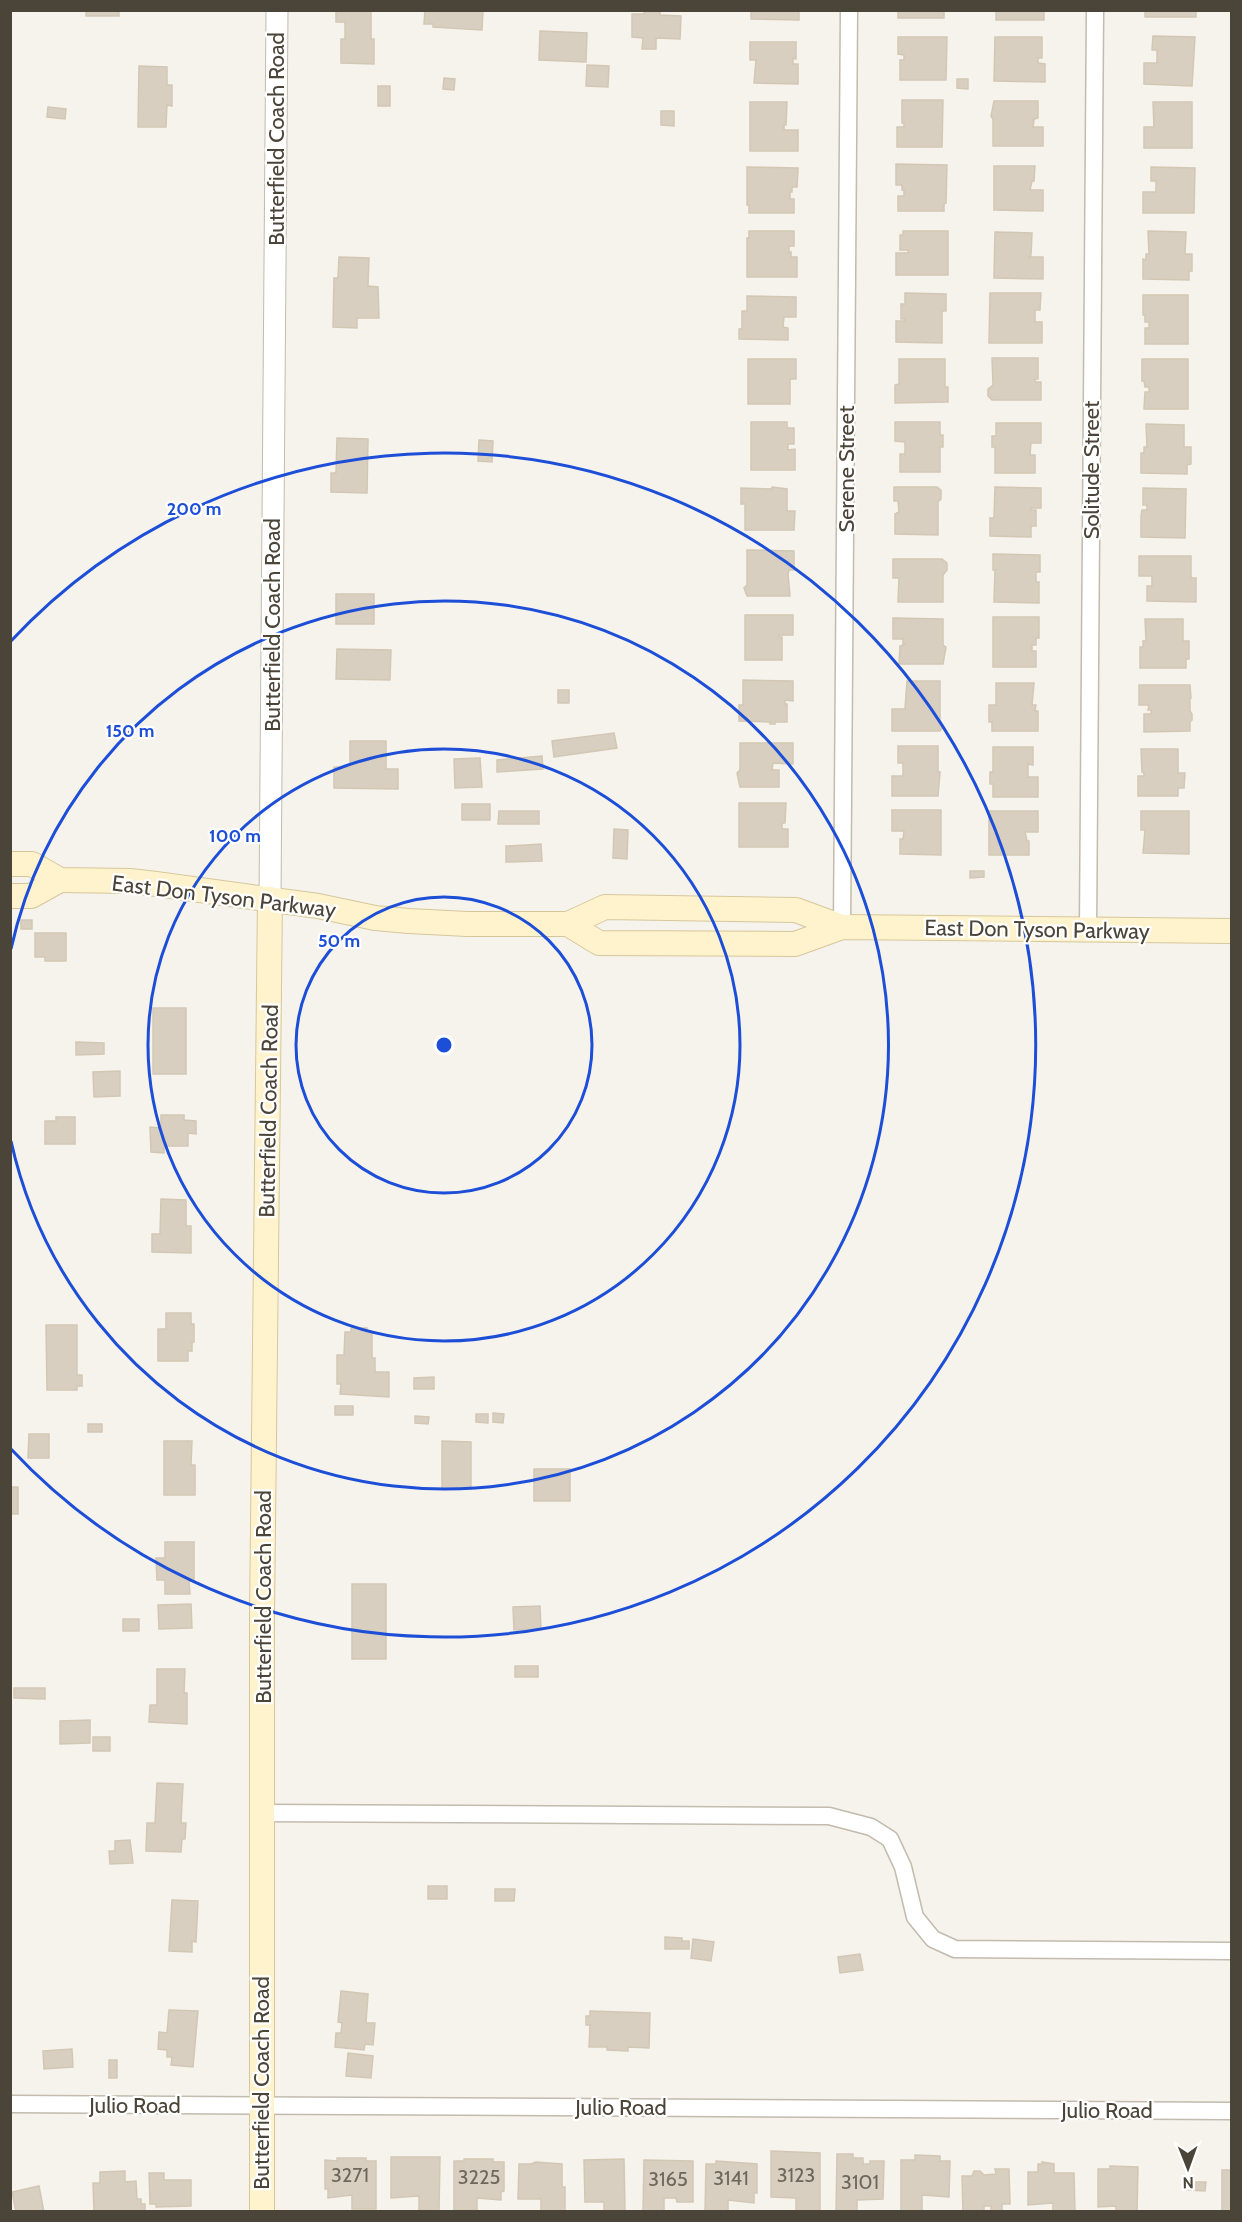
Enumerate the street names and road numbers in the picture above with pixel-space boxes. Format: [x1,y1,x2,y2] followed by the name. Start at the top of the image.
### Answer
[263,32,290,246] street label: Butterfield Coach Road
[1078,400,1105,539] street label: Solitude Street
[833,405,860,533] street label: Serene Street
[259,518,286,732] street label: Butterfield Coach Road
[110,869,337,924] street label: East Don Tyson Parkway
[924,914,1150,945] street label: East Don Tyson Parkway
[253,1004,284,1218] street label: Butterfield Coach Road
[250,1490,277,1704] street label: Butterfield Coach Road
[248,1976,275,2190] street label: Butterfield Coach Road
[88,2092,181,2119] street label: Julio Road
[574,2094,667,2121] street label: Julio Road
[1060,2097,1153,2124] street label: Julio Road

